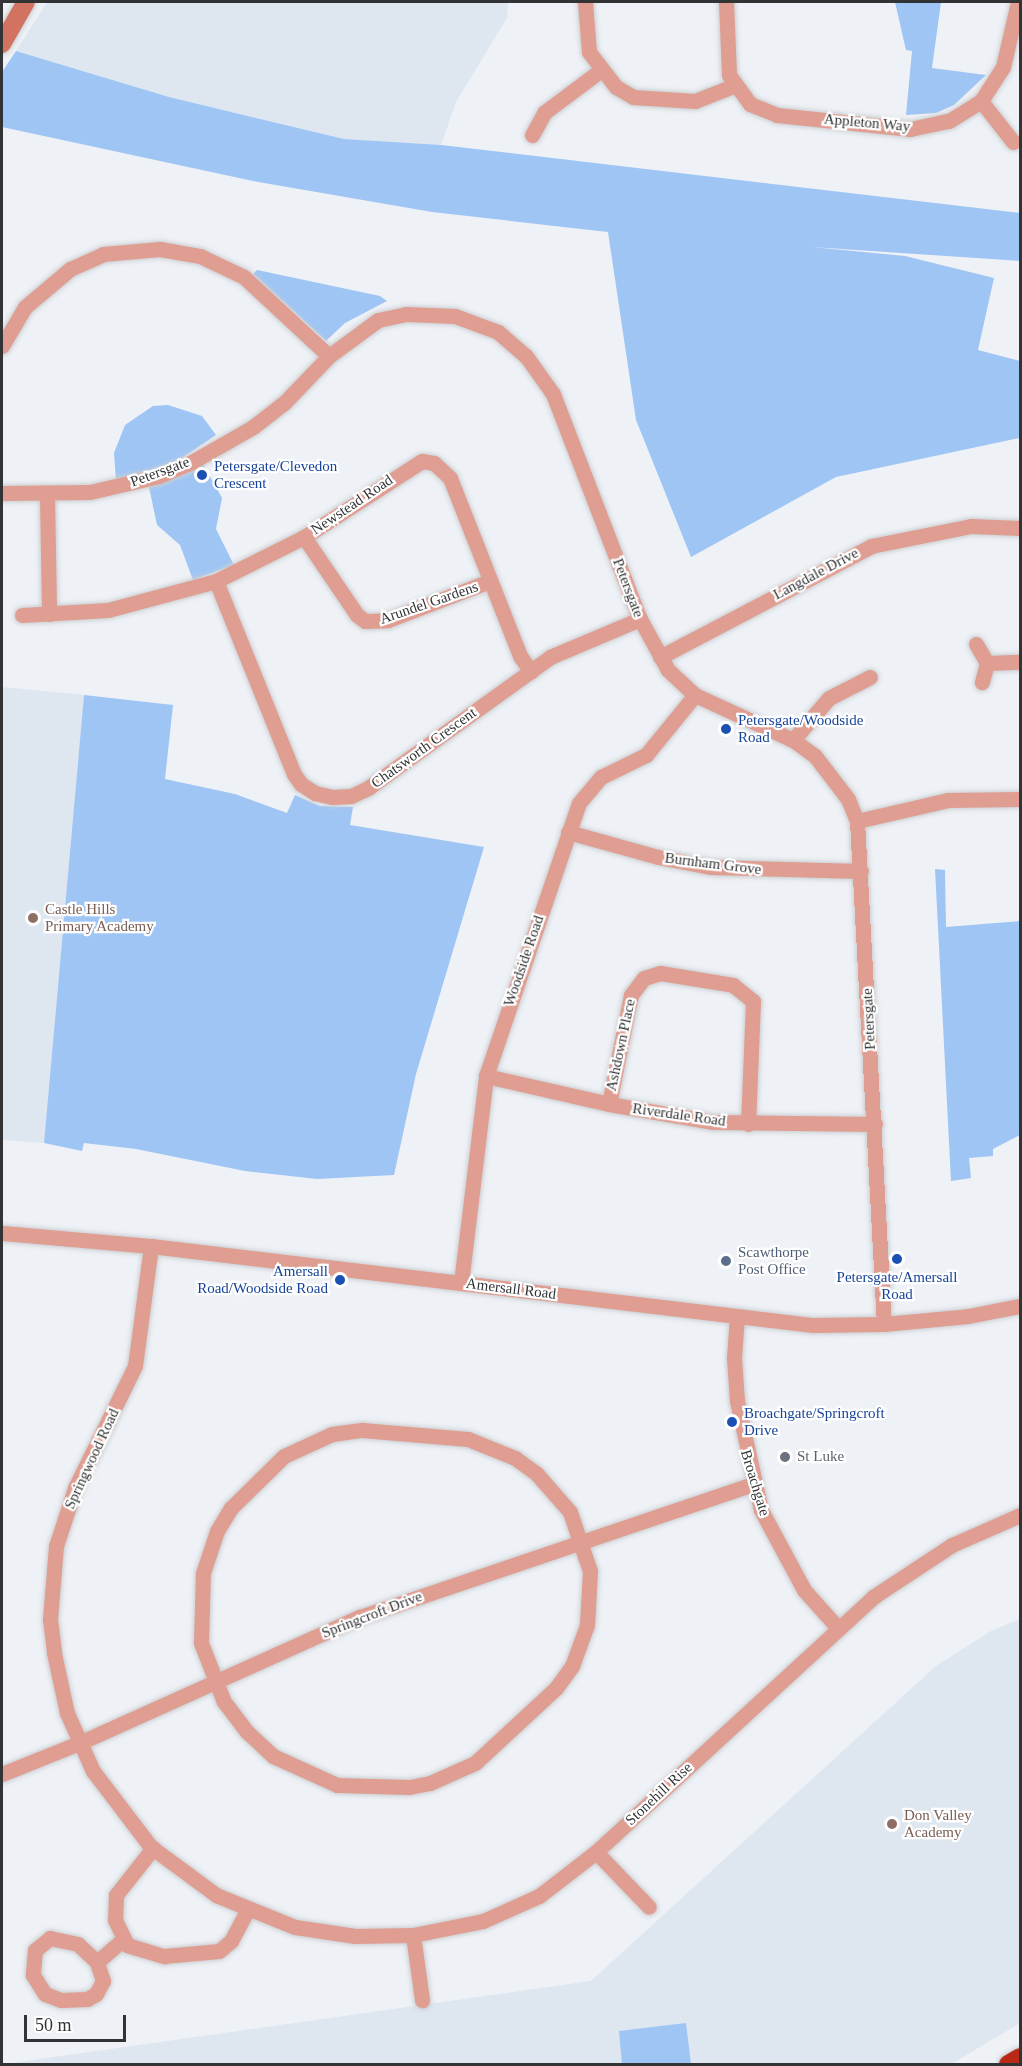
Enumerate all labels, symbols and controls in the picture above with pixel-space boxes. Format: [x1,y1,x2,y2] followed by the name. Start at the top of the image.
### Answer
[823,110,911,136] street label: Appleton Way
[128,453,192,491] street label: Petersgate
[214,457,337,492] place label: Petersgate/Clevedon Crescent
[195,468,209,482] marker: Petersgate/Clevedon Crescent
[308,471,396,539] street label: Newstead Road
[770,544,862,604] street label: Langdale Drive
[609,556,647,620] street label: Petersgate
[377,578,481,628] street label: Arundel Gardens
[368,704,480,792] street label: Chatsworth Crescent
[738,711,863,746] place label: Petersgate/Woodside Road
[719,722,733,736] marker: Petersgate/Woodside Road
[664,849,762,879] street label: Burnham Grove
[45,900,155,935] place label: Castle Hills Primary Academy
[26,911,40,925] marker: Castle Hills Primary Academy
[500,913,548,1009] street label: Woodside Road
[858,988,880,1050] street label: Petersgate
[602,997,640,1093] street label: Ashdown Place
[631,1100,727,1130] street label: Riverdale Road
[738,1243,809,1278] place label: Scawthorpe Post Office
[890,1252,904,1266] marker: Petersgate/Amersall Road
[719,1254,733,1268] marker: Scawthorpe Post Office
[197,1262,328,1297] place label: Amersall Road/Woodside Road
[837,1268,957,1303] place label: Petersgate/Amersall Road
[333,1273,347,1287] marker: Amersall Road/Woodside Road
[465,1275,557,1303] street label: Amersall Road
[744,1404,885,1439] place label: Broachgate/Springcroft Drive
[61,1406,123,1512] street label: Springwood Road
[725,1415,739,1429] marker: Broachgate/Springcroft Drive
[736,1448,774,1518] street label: Broachgate
[797,1448,844,1466] place label: St Luke
[778,1450,792,1464] marker: St Luke
[319,1588,425,1642] street label: Springcroft Drive
[622,1759,696,1829] street label: Stonehill Rise
[904,1806,972,1841] place label: Don Valley Academy
[885,1817,899,1831] marker: Don Valley Academy
[27,2003,129,2041] scale bar
[35,2015,72,2035] text: 50 m

